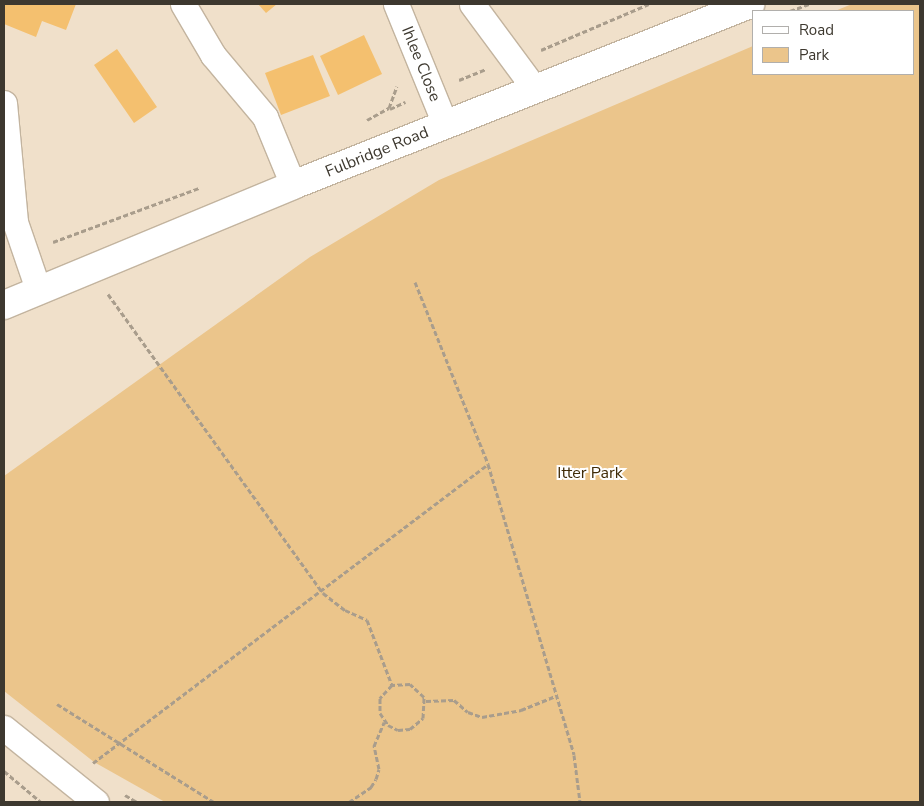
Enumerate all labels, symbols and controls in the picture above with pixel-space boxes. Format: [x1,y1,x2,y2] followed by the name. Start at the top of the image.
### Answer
[752,10,914,75] legend
[799,20,834,40] text: Road
[397,24,445,104] street label: Ihlee Close
[799,45,829,65] text: Park
[323,123,431,181] street label: Fulbridge Road
[557,463,623,483] park label: Itter Park

